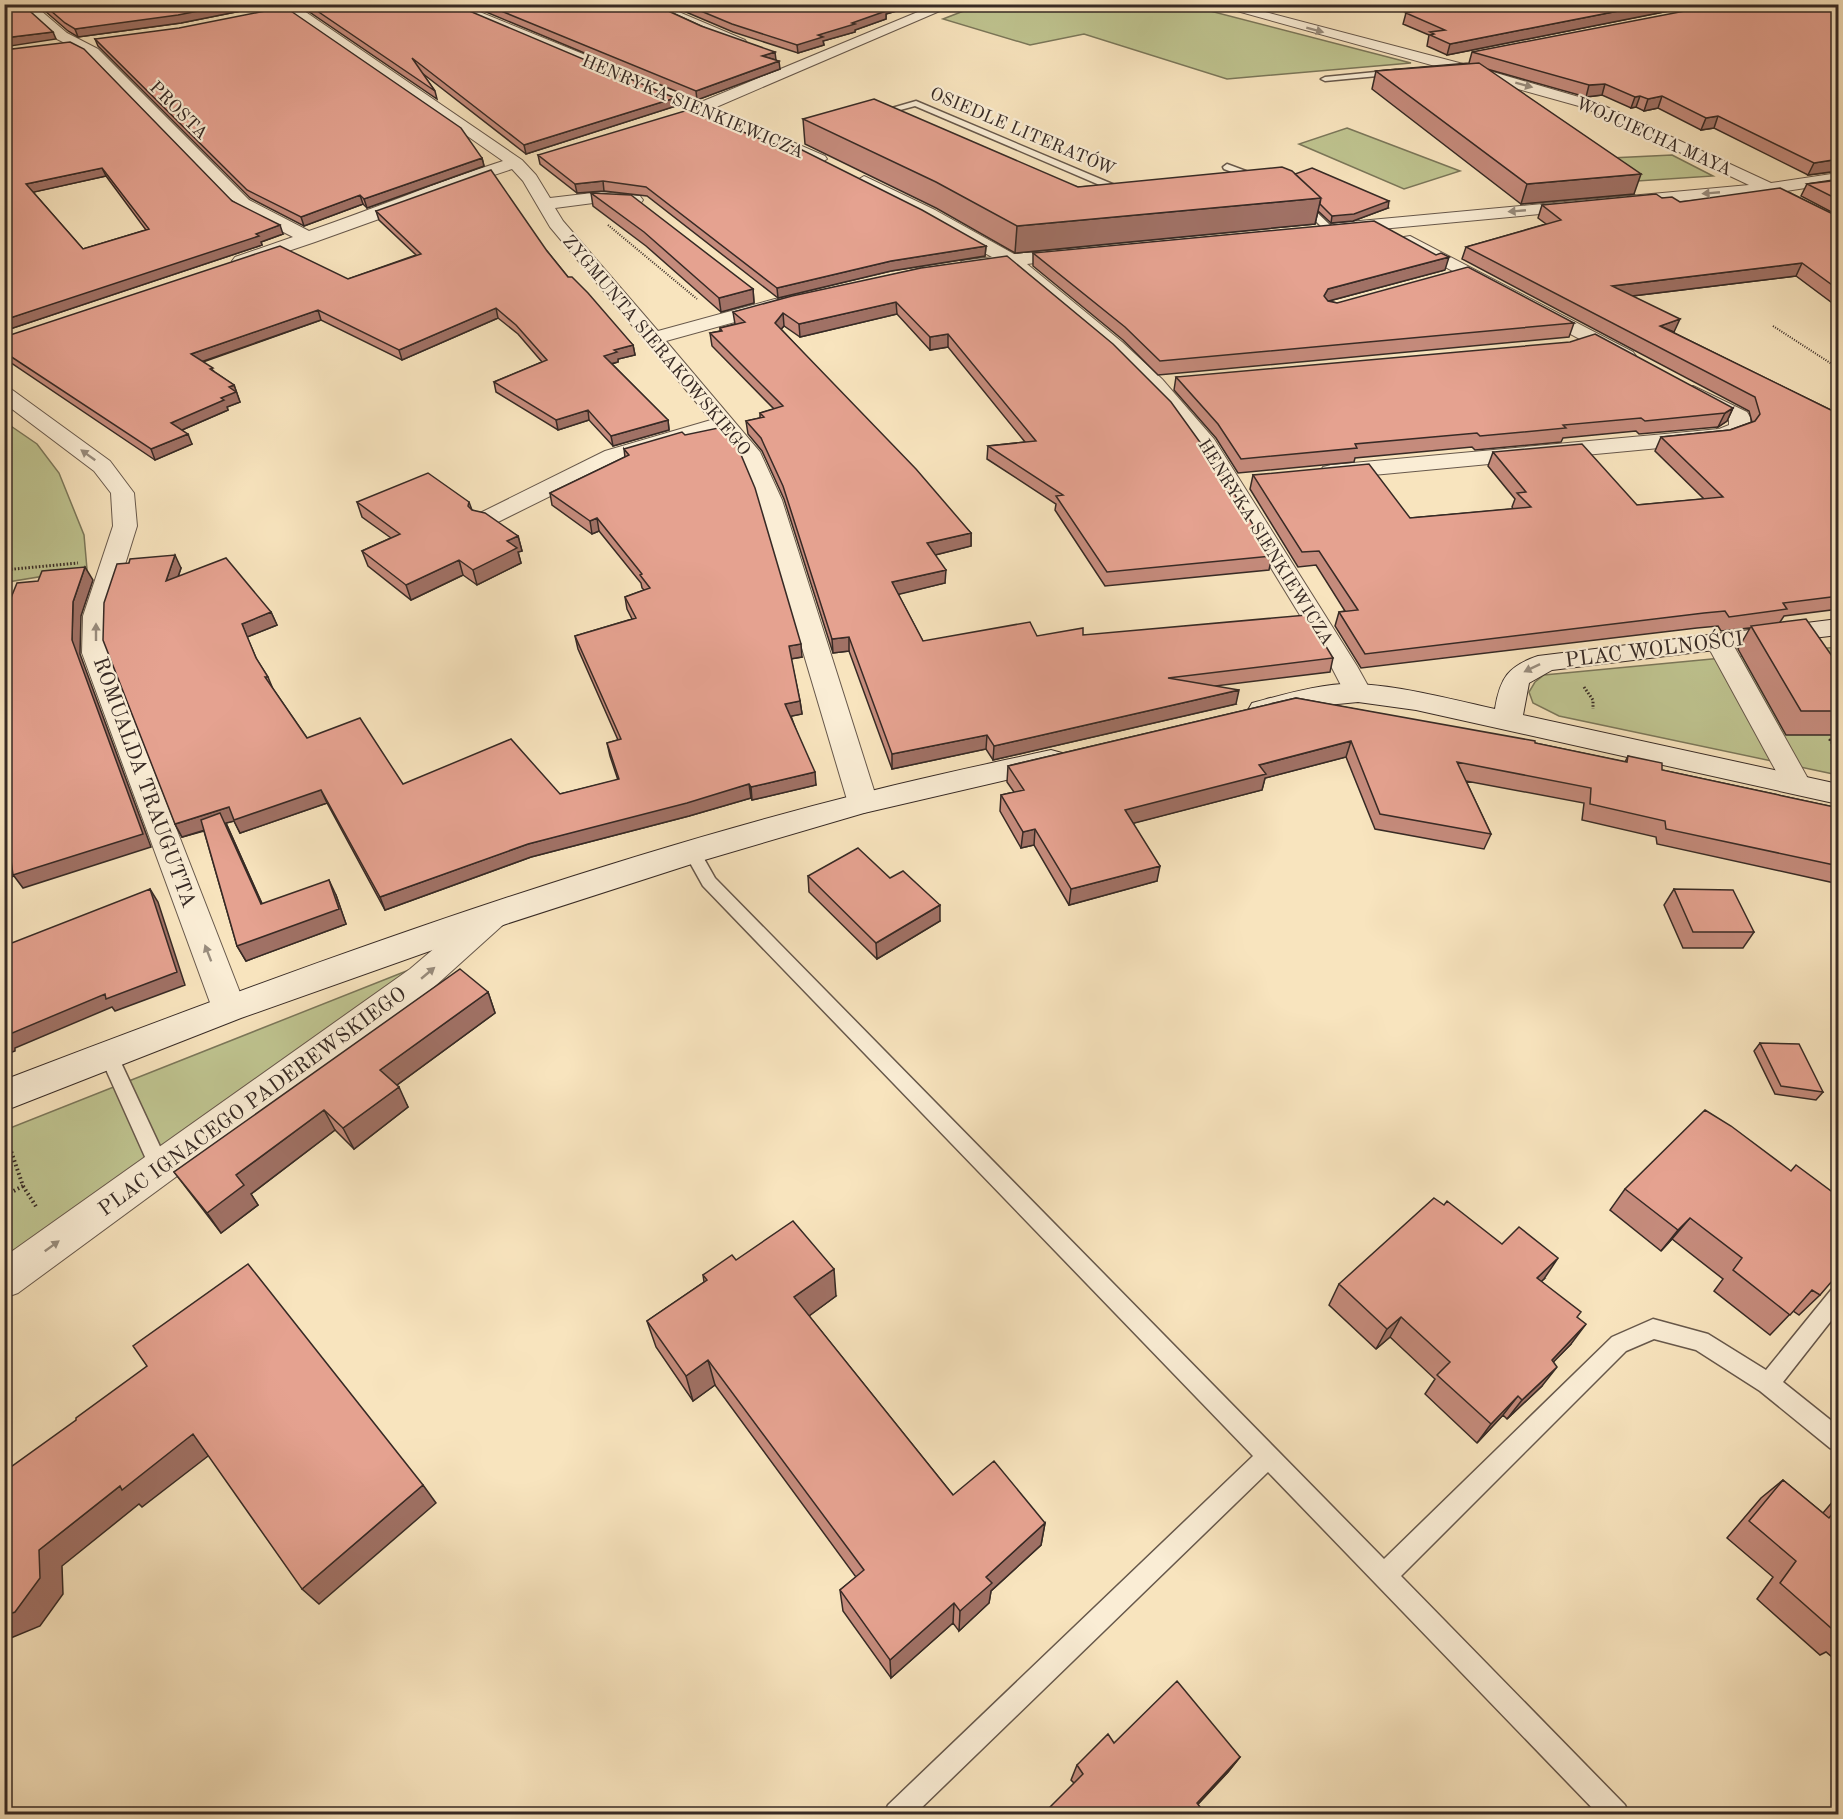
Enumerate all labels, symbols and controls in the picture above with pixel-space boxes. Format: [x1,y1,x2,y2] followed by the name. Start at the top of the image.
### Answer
[1306,25,1324,35] one-way arrow
[579,52,807,162] street label: HENRYKA SIENKIEWICZA
[146,78,211,143] street label: PROSTA
[927,80,1120,179] street label: OSIEDLE LITERATÓW
[1515,81,1533,90] one-way arrow
[1573,94,1734,180] street label: WOJCIECHA MAYA
[1701,188,1720,198] one-way arrow
[1507,206,1526,216] one-way arrow
[559,232,754,459] street label: ZYGMUNTA SIERAKOWSKIEGO
[1194,436,1336,649] street label: HENRYKA SIENKIEWICZA
[80,449,96,461] one-way arrow
[91,622,101,641] one-way arrow
[1563,624,1745,672] street label: PLAC WOLNOŚCI
[88,655,199,911] street label: ROMUALDA TRAUGUTTA
[1523,664,1540,673] one-way arrow
[203,944,212,962] one-way arrow
[420,966,436,979] one-way arrow
[95,984,411,1221] street label: PLAC IGNACEGO PADEREWSKIEGO
[43,1240,59,1252] one-way arrow

